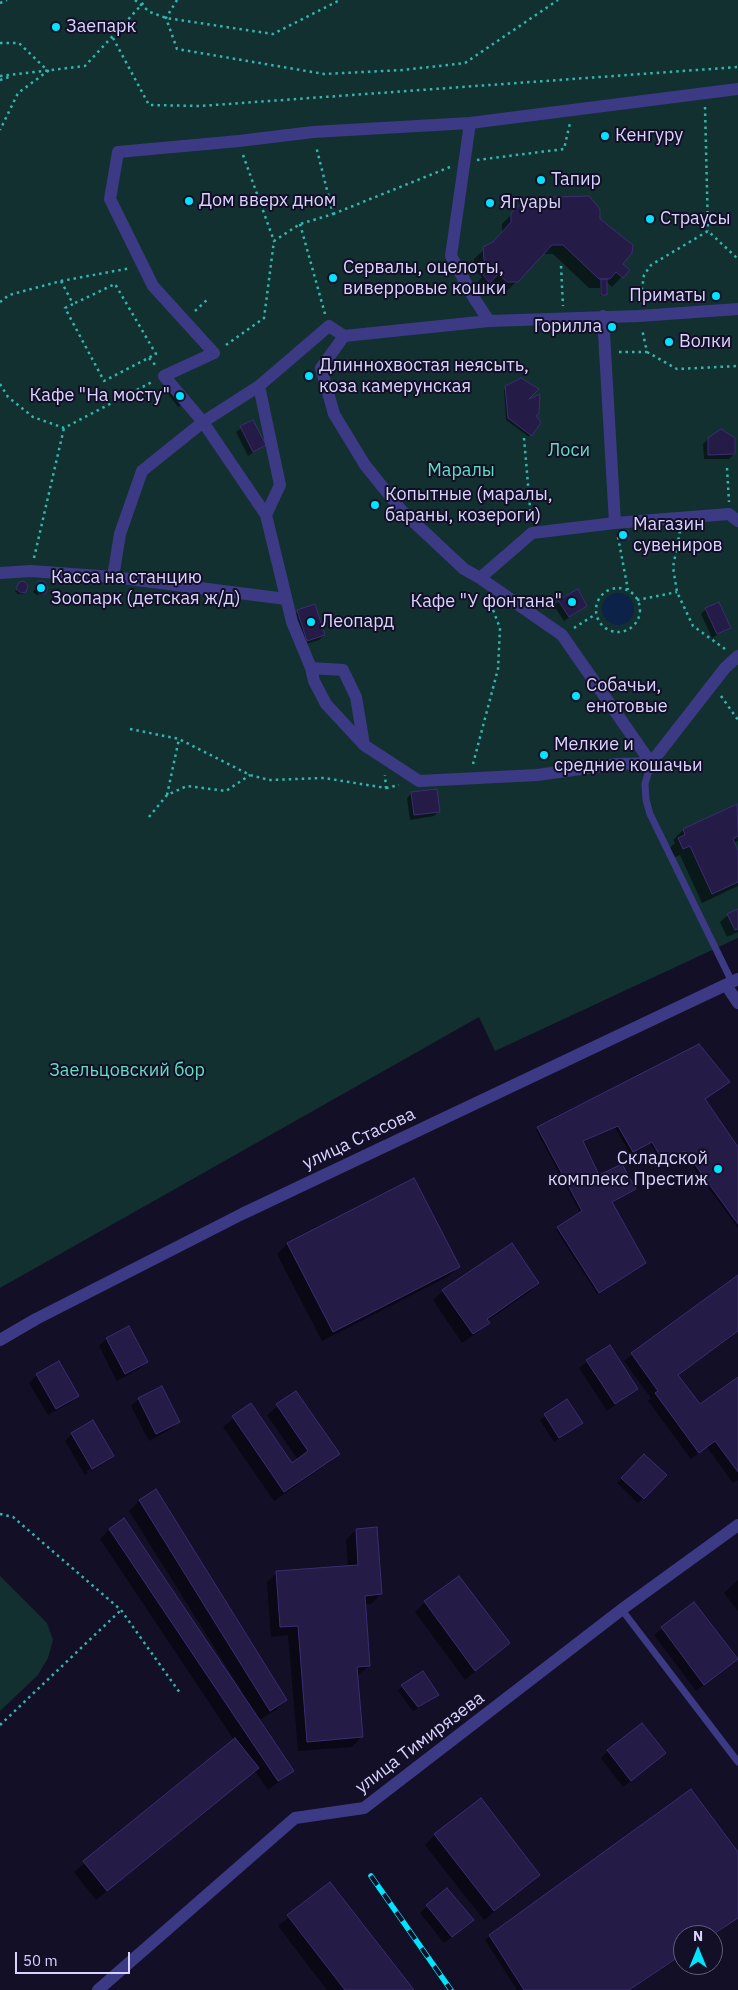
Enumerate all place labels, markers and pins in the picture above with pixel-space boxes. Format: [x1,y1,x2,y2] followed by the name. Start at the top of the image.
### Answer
[66,16,136,38] place label: Заепарк
[50,21,62,33] marker: Заепарк
[615,125,683,147] place label: Кенгуру
[599,130,611,142] marker: Кенгуру
[551,169,601,191] place label: Тапир
[535,174,547,186] marker: Тапир
[199,190,336,212] place label: Дом вверх дном
[500,192,561,214] place label: Ягуары
[183,195,195,207] marker: Дом вверх дном
[484,197,496,209] marker: Ягуары
[660,208,730,230] place label: Страусы
[644,213,656,225] marker: Страусы
[343,257,506,300] place label: Сервалы, оцелоты, виверровые кошки
[327,272,339,284] marker: Сервалы, оцелоты, виверровые кошки
[629,285,706,307] place label: Приматы
[710,290,722,302] marker: Приматы
[534,316,602,338] place label: Горилла
[606,321,618,333] marker: Горилла
[679,331,731,353] place label: Волки
[663,336,675,348] marker: Волки
[319,355,529,398] place label: Длиннохвостая неясыть, коза камерунская
[303,370,315,382] marker: Длиннохвостая неясыть, коза камерунская
[29,385,170,407] place label: Кафе "На мосту"
[174,390,186,402] marker: Кафе "На мосту"
[385,484,553,526] place label: Копытные (маралы, бараны, козероги)
[369,499,381,511] marker: Копытные (маралы, бараны, козероги)
[633,514,723,556] place label: Магазин сувениров
[617,529,629,541] marker: Магазин сувениров
[51,567,241,610] place label: Касса на станцию Зоопарк (детская ж/д)
[35,582,47,594] marker: Касса на станцию Зоопарк (детская ж/д)
[410,591,562,613] place label: Кафе "У фонтана"
[566,596,578,608] marker: Кафе "У фонтана"
[321,611,394,633] place label: Леопард
[305,616,317,628] marker: Леопард
[586,675,668,718] place label: Собачьи, енотовые
[570,690,582,702] marker: Собачьи, енотовые
[554,734,703,776] place label: Мелкие и средние кошачьи
[538,749,550,761] marker: Мелкие и средние кошачьи
[548,1148,708,1190] place label: Складской комплекс Престиж
[712,1163,724,1175] marker: Складской комплекс Престиж

